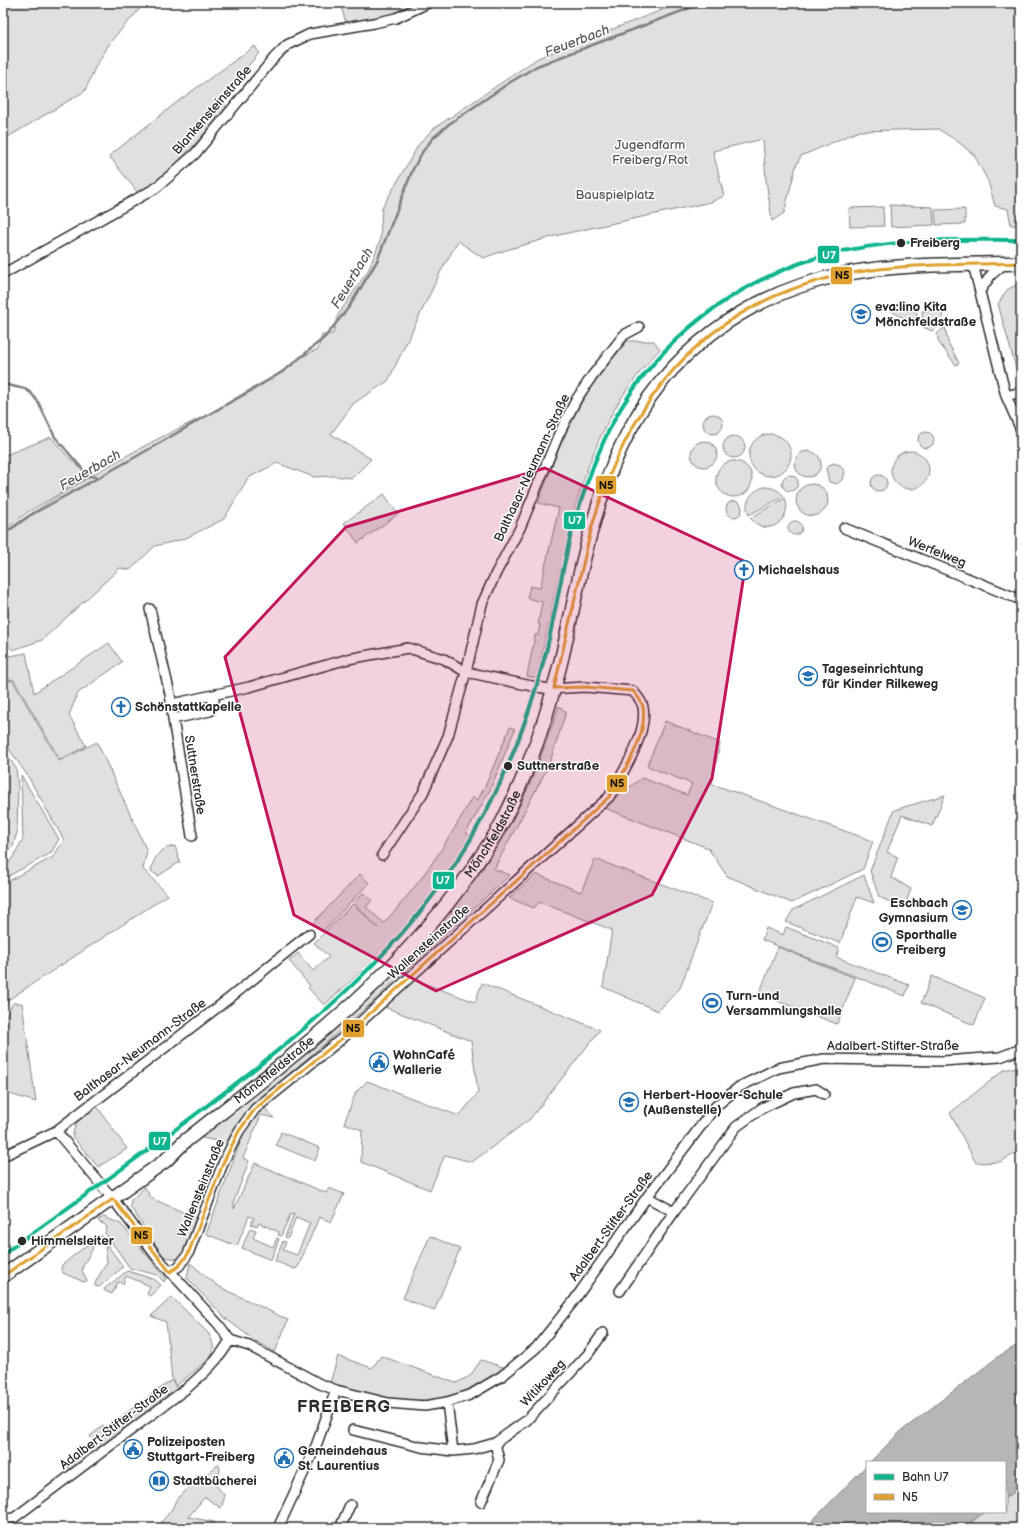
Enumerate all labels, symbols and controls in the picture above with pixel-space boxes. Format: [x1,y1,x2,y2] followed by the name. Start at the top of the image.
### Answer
[542,21,612,61] water label: Feuerbach
[169,62,255,158] street label: Blankensteinstraße
[612,137,688,168] park label: Jugendfarm Freiberg/Rot
[575,187,655,203] park label: Bauspielplatz
[910,235,960,251] place label: Freiberg
[895,237,907,249] marker: Freiberg
[327,244,377,312] water label: Feuerbach
[817,245,840,264] line badge: U7
[822,249,836,262] text: U7
[830,266,853,285] line badge: N5
[835,269,850,282] text: N5
[875,299,977,330] place label: eva:lino Kita Mönchfeldstraße
[850,303,872,325] school or university icon: eva:lino Kita Mönchfeldstraße
[491,391,573,545] street label: Balthasar-Neumann-Straße
[56,445,124,494] water label: Feuerbach
[595,475,617,495] line badge: N5
[599,479,614,492] text: N5
[563,511,586,530] line badge: U7
[568,514,582,527] text: U7
[905,533,969,571] street label: Werfelweg
[733,559,755,581] church icon: Michaelshaus
[758,562,839,578] place label: Michaelshaus
[822,661,938,692] place label: Tageseinrichtung für Kinder Rilkeweg
[797,665,819,687] school or university icon: Tageseinrichtung für Kinder Rilkeweg
[110,696,132,718] church icon: Schönstattkapelle
[135,699,242,715] place label: Schönstattkapelle
[181,734,209,816] street label: Suttnerstraße
[517,758,600,774] place label: Suttnerstraße
[502,760,514,772] marker: Suttnerstraße
[606,774,628,793] line badge: N5
[610,777,625,790] text: N5
[461,788,525,881] street label: Mönchfeldstraße
[432,871,455,890] line badge: U7
[436,874,450,887] text: U7
[879,895,948,926] place label: Eschbach Gymnasium
[951,899,973,921] school or university icon: Eschbach Gymnasium
[385,901,473,983] street label: Wallensteinstraße
[896,927,958,958] place label: Sporthalle Freiberg
[871,931,893,953] sports icon: Sporthalle Freiberg
[726,988,842,1019] place label: Turn-und Versammlungshalle
[701,992,723,1014] sports icon: Turn-und Versammlungshalle
[71,995,210,1105] street label: Balthasar-Neumann-Straße
[342,1019,365,1038] line badge: N5
[346,1022,361,1035] text: N5
[231,1033,318,1107] street label: Mönchfeldstraße
[827,1038,959,1054] street label: Adalbert-Stifter-Straße
[393,1047,455,1078] place label: WohnCafé Wallerie
[368,1051,390,1073] public building icon: WohnCafé Wallerie
[643,1087,784,1118] place label: Herbert-Hoover-Schule (Außenstelle)
[618,1091,640,1113] school or university icon: Herbert-Hoover-Schule (Außenstelle)
[148,1131,171,1151] line badge: U7
[153,1135,167,1148] text: U7
[174,1136,228,1239] street label: Wallensteinstraße
[566,1168,656,1284] street label: Adalbert-Stifter-Straße
[130,1226,153,1245] line badge: N5
[134,1229,149,1242] text: N5
[31,1233,115,1249] place label: Himmelsleiter
[16,1235,28,1247] marker: Himmelsleiter
[517,1356,569,1410] street label: Witikoweg
[57,1381,172,1473] street label: Adalbert-Stifter-Straße
[297,1397,391,1417] district label: FREIBERG
[147,1434,255,1465] place label: Polizeiposten Stuttgart-Freiberg
[122,1438,144,1460] public building icon: Polizeiposten Stuttgart-Freiberg
[298,1443,387,1474] place label: Gemeindehaus St. Laurentius
[273,1447,295,1469] public building icon: Gemeindehaus St. Laurentius
[866,1461,1006,1513] legend
[148,1470,170,1492] library icon: Stadtbücherei
[902,1470,948,1485] text: Bahn U7
[173,1473,257,1489] place label: Stadtbücherei
[902,1490,918,1505] text: N5

